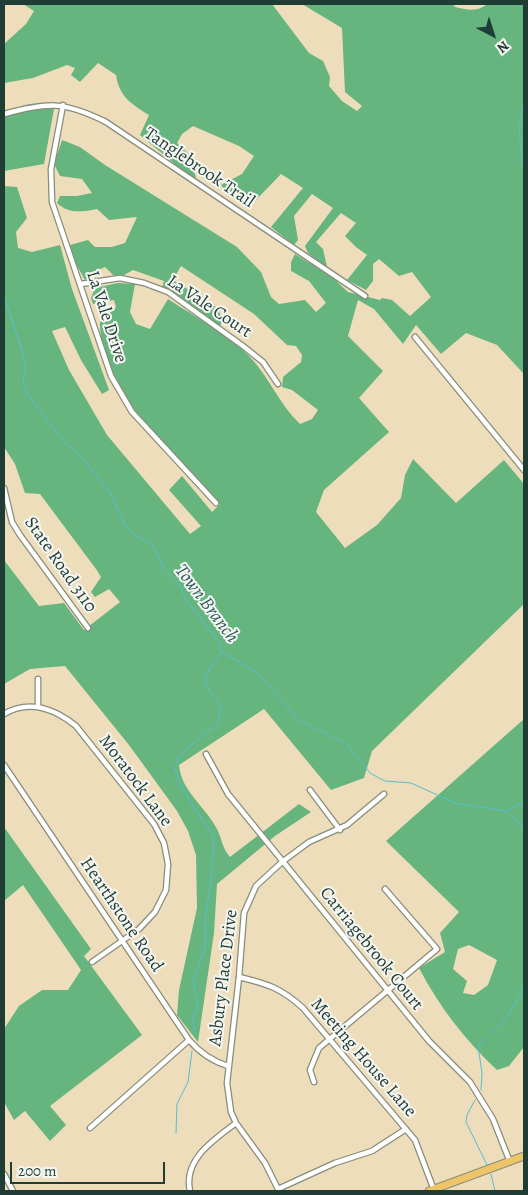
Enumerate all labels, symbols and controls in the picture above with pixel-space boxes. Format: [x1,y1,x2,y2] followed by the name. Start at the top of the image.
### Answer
[468,10,518,60] north arrow
[493,36,513,57] text: N
[140,123,258,213] street label: Tanglebrook Trail
[81,268,131,366] street label: La Vale Drive
[163,271,255,343] street label: La Vale Court
[19,513,101,617] street label: State Road 3110
[169,560,243,648] water label: Town Branch
[93,731,177,831] street label: Moratock Lane
[75,854,167,976] street label: Hearthstone Road
[315,883,427,1015] street label: Carriagebrook Court
[205,908,243,1048] street label: Asbury Place Drive
[305,994,421,1122] street label: Meeting House Lane
[12,1152,168,1184] scale bar
[18,1161,57,1181] text: 200 m

